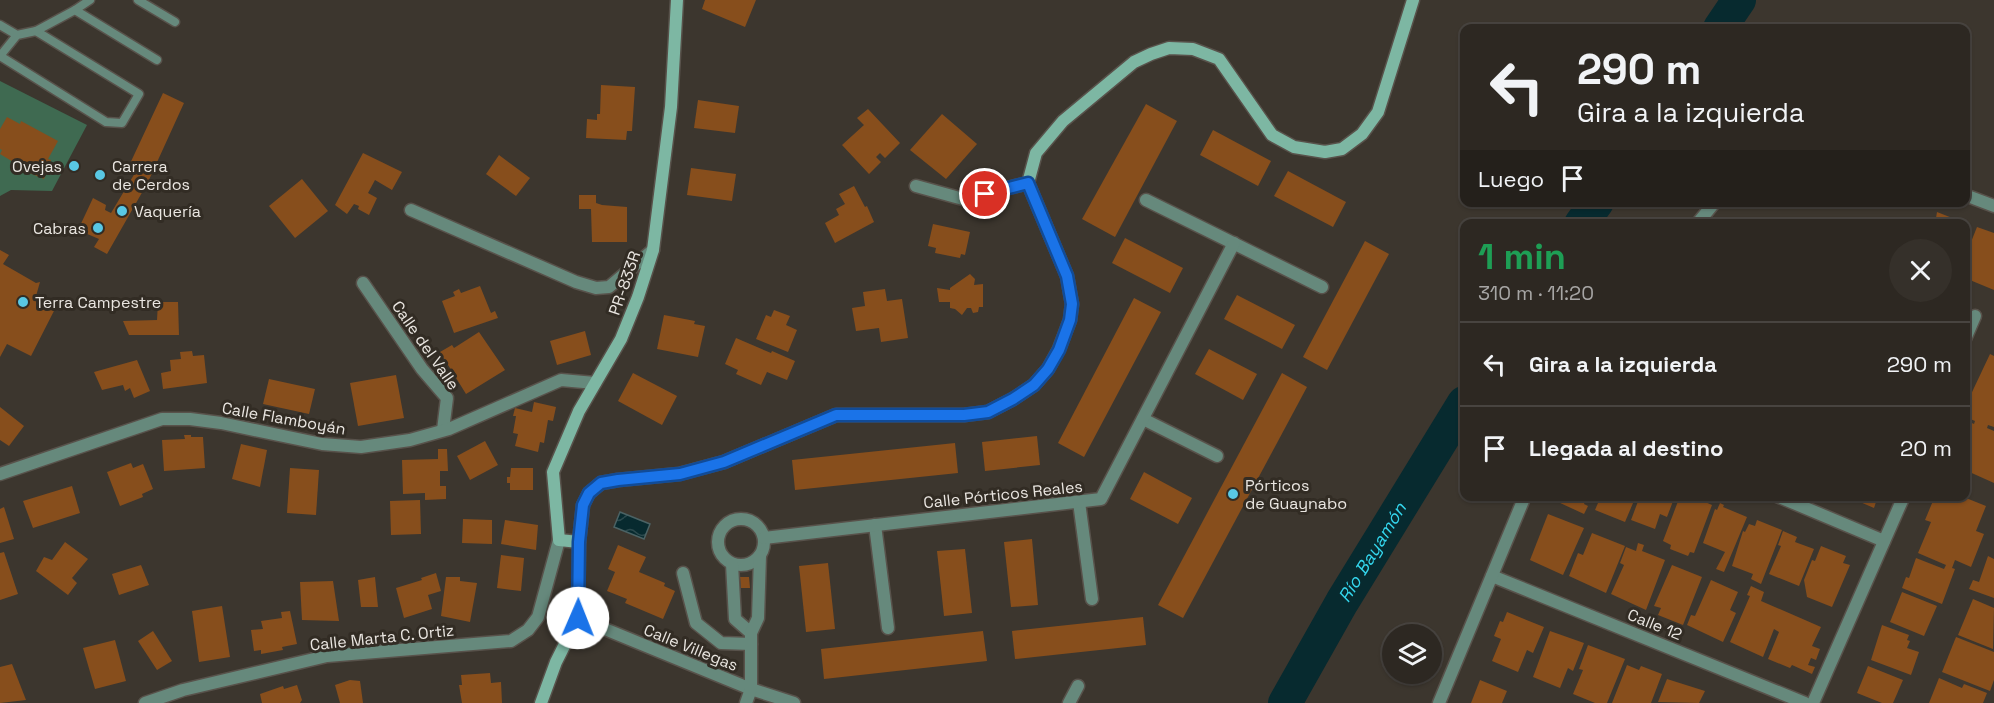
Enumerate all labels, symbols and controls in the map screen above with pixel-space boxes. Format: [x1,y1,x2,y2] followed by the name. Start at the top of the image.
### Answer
[1577,43,1702,96] text: 290 m
[1478,48,1556,126] icon: left
[1577,95,1804,130] text: Gira a la izquierda
[12,156,62,177] place label: Ovejas
[112,156,190,195] place label: Carrera de Cerdos
[67,159,81,173] marker: Ovejas
[1556,162,1589,195] icon: arrive
[1478,165,1544,193] text: Luego
[93,168,107,182] marker: Carrera de Cerdos
[959,168,1010,219] pin
[968,177,1001,210] icon: arrive
[134,201,201,222] place label: Vaquería
[115,204,129,218] marker: Vaquería
[33,218,86,239] place label: Cabras
[91,221,105,235] marker: Cabras
[1478,234,1566,280] text: 1 min
[1889,239,1952,302] button: close
[604,248,645,318] street label: PR-833R
[1478,280,1594,306] text: 310 m · 11:20
[35,292,161,313] place label: Terra Campestre
[16,295,30,309] marker: Terra Campestre
[387,297,464,394] street label: Calle del Valle
[1478,348,1511,381] icon: left
[1529,350,1717,378] text: Gira a la izquierda
[1887,350,1952,378] text: 290 m
[220,397,347,440] street label: Calle Flamboyán
[1478,432,1511,465] icon: arrive
[1529,434,1723,462] text: Llegada al destino
[1900,434,1952,462] text: 20 m
[1245,475,1347,514] place label: Pórticos de Guaynabo
[922,476,1084,513] street label: Calle Pórticos Reales
[1226,487,1240,501] marker: Pórticos de Guaynabo
[1333,497,1412,606] water label: Río Bayamón
[546,586,610,650] position arrow
[1624,604,1685,645] street label: Calle 12
[309,619,455,656] street label: Calle Marta C. Ortiz
[641,619,741,676] street label: Calle Villegas
[1382,624,1442,684] map controls
[1382,624,1442,684] button: layers

